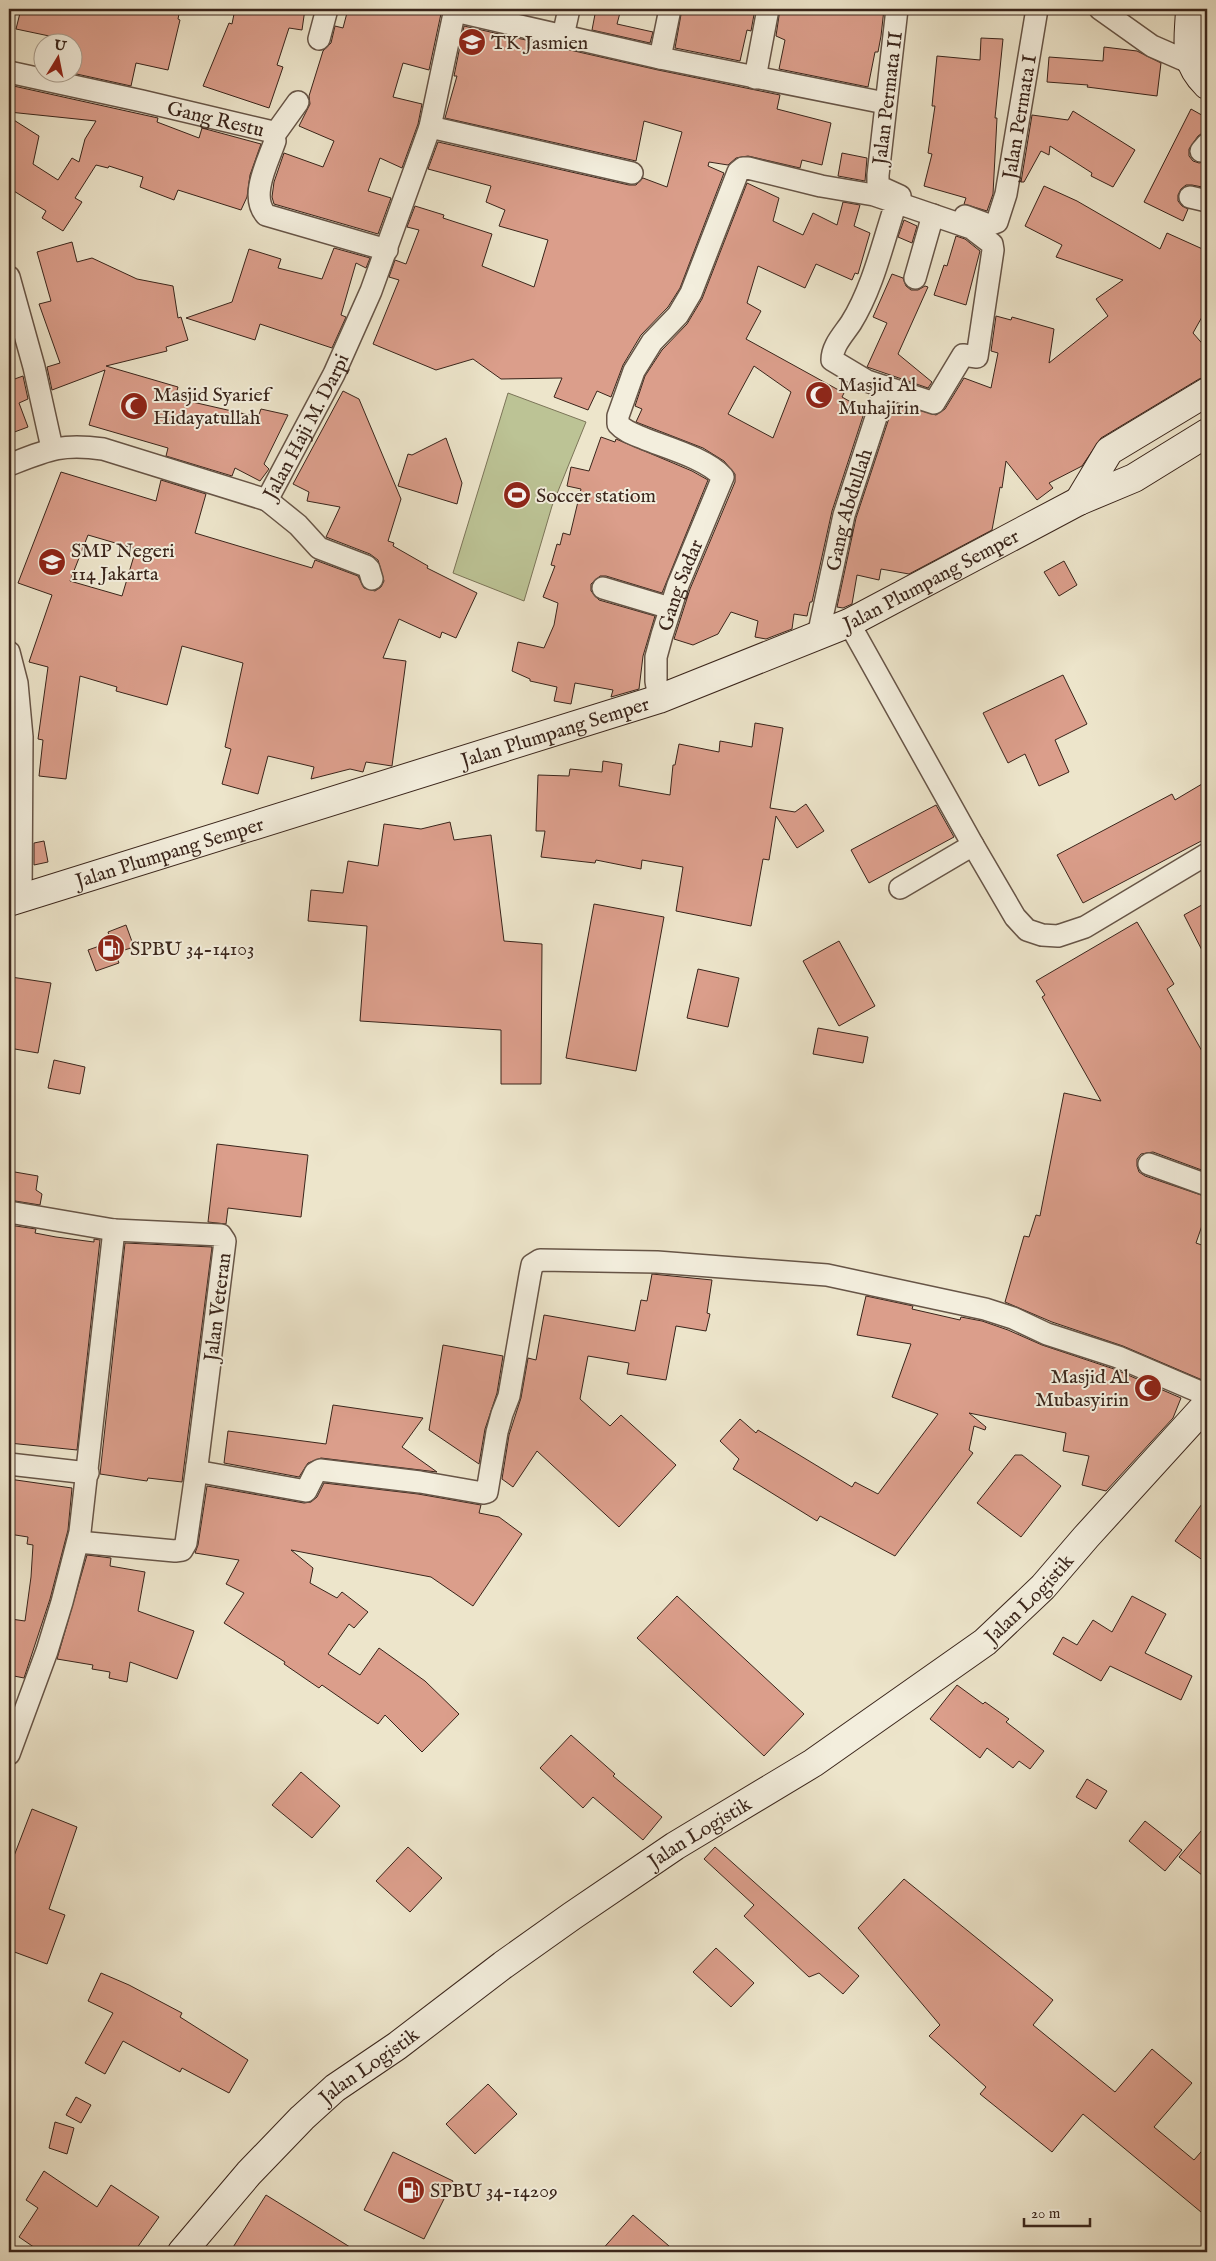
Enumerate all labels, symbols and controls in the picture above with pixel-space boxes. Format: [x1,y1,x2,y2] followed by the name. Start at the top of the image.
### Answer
[457,27,487,57] school or university icon: TK Jasmien
[868,30,909,168] street label: Jalan Permata II
[491,31,589,56] place label: TK Jasmien
[32,32,82,82] north arrow
[52,36,69,56] text: U
[997,52,1043,183] street label: Jalan Permata I
[164,96,267,144] street label: Gang Restu
[258,350,355,506] street label: Jalan Haji M. Darpi
[838,373,920,421] place label: Masjid Al Muhajirin
[804,380,834,410] mosque icon: Masjid Al Muhajirin
[153,383,274,431] place label: Masjid Syarief Hidayatullah
[119,391,149,421] mosque icon: Masjid Syarief Hidayatullah
[821,445,879,573] street label: Gang Abdullah
[502,480,532,510] sports icon: Soccer statiom
[536,484,656,509] place label: Soccer statiom
[838,524,1024,639] street label: Jalan Plumpang Semper
[653,535,710,635] street label: Gang Sadar
[71,539,175,587] place label: SMP Negeri 114 Jakarta
[37,547,67,577] school or university icon: SMP Negeri 114 Jakarta
[456,692,653,775] street label: Jalan Plumpang Semper
[71,812,268,895] street label: Jalan Plumpang Semper
[96,933,126,963] fuel station icon: SPBU 34-14103
[130,937,255,962] place label: SPBU 34-14103
[199,1251,238,1365] street label: Jalan Veteran
[1035,1365,1130,1413] place label: Masjid Al Mubasyirin
[1133,1373,1163,1403] mosque icon: Masjid Al Mubasyirin
[978,1549,1080,1651] street label: Jalan Logistik
[642,1792,757,1876] street label: Jalan Logistik
[313,2023,425,2112] street label: Jalan Logistik
[396,2175,426,2205] fuel station icon: SPBU 34-14209
[430,2179,558,2204] place label: SPBU 34-14209
[1024,2196,1090,2228] scale bar
[1031,2204,1061,2223] text: 20 m

